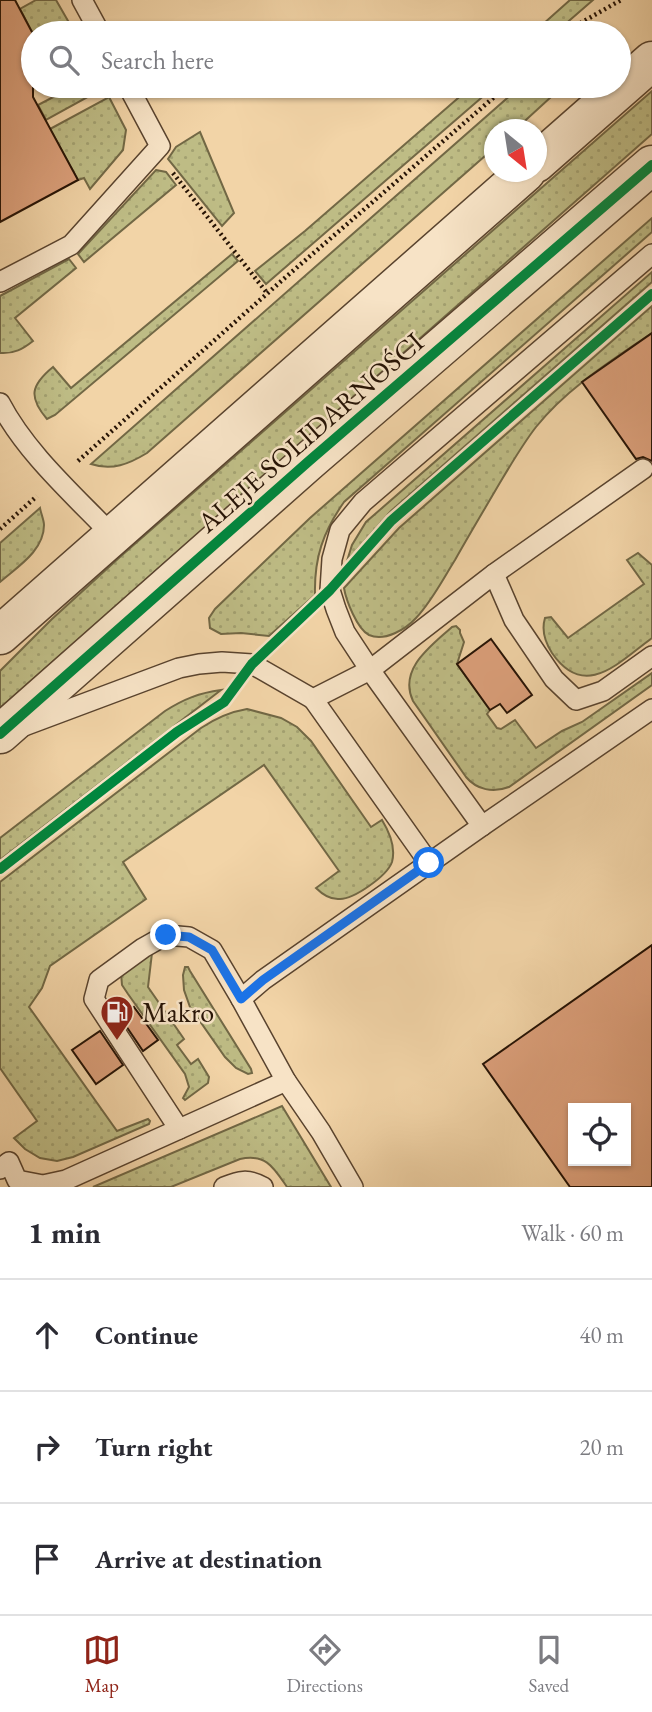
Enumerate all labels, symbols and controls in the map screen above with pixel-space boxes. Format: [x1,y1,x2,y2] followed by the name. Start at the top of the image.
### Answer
[21,21,631,98] search box
[45,41,83,79] icon: search
[101,43,214,77] text: Search here
[484,119,547,182] north arrow
[189,324,431,541] street label: ALEJE SOLIDARNOŚCI
[413,847,444,878] route start
[150,919,181,950] route end
[98,993,136,1042] fuel station icon: Makro
[142,994,214,1030] place label: Makro
[568,1103,631,1166] map controls
[568,1103,631,1166] button: locate
[28,1213,101,1252] text: 1 min
[521,1218,624,1248] text: Walk · 60 m
[28,1316,66,1354] icon: ahead
[95,1318,198,1352] text: Continue
[579,1320,624,1350] text: 40 m
[28,1428,66,1466] icon: right
[95,1430,213,1464] text: Turn right
[579,1432,624,1462] text: 20 m
[28,1540,66,1578] icon: arrive
[95,1542,322,1576] text: Arrive at destination
[83,1631,121,1698] tab: Map
[286,1631,363,1698] tab: Directions
[528,1631,569,1698] tab: Saved

